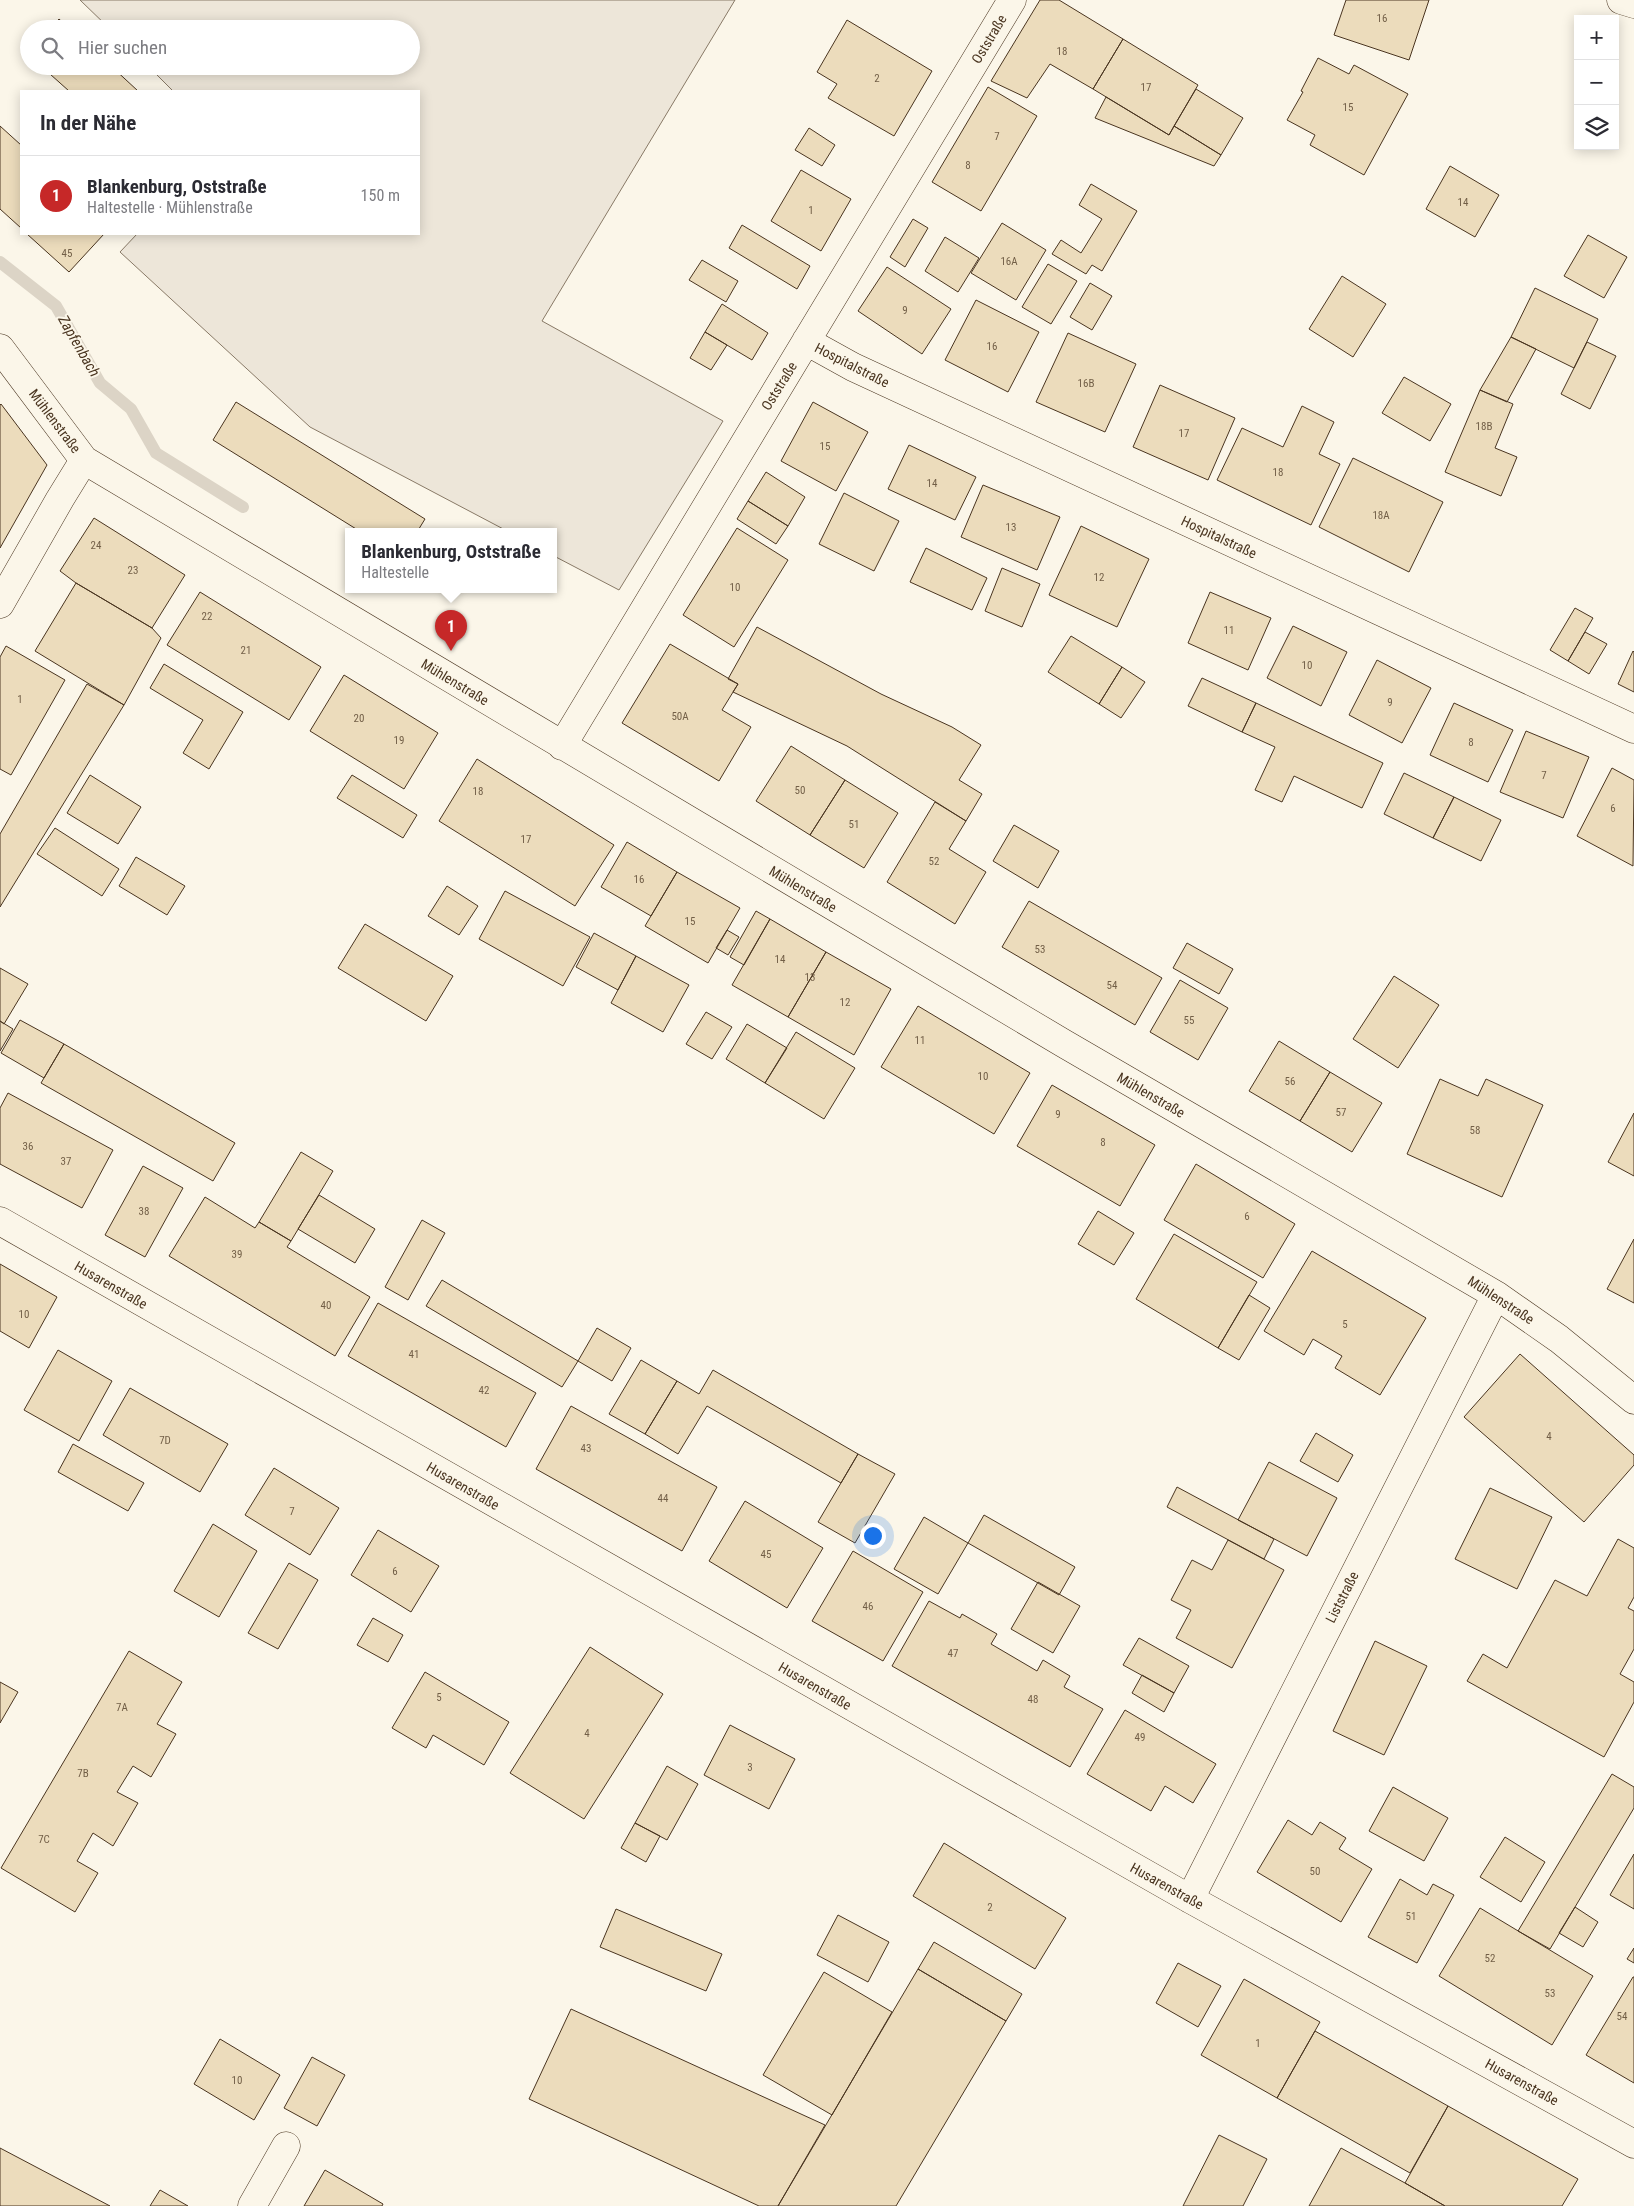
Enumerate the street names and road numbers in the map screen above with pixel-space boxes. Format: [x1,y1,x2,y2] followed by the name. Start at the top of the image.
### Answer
[968,11,1010,66] street label: Oststraße
[812,339,892,391] street label: Hospitalstraße
[758,358,800,413] street label: Oststraße
[26,386,84,456] street label: Mühlenstraße
[1179,513,1260,562] street label: Hospitalstraße
[418,656,492,709] street label: Mühlenstraße
[766,863,840,916] street label: Mühlenstraße
[1114,1069,1188,1121] street label: Mühlenstraße
[72,1258,150,1312] street label: Husarenstraße
[1465,1273,1537,1328] street label: Mühlenstraße
[424,1459,502,1513] street label: Husarenstraße
[1322,1568,1362,1625] street label: Liststraße
[776,1659,854,1713] street label: Husarenstraße
[1128,1859,1207,1913] street label: Husarenstraße
[1483,2055,1562,2109] street label: Husarenstraße

